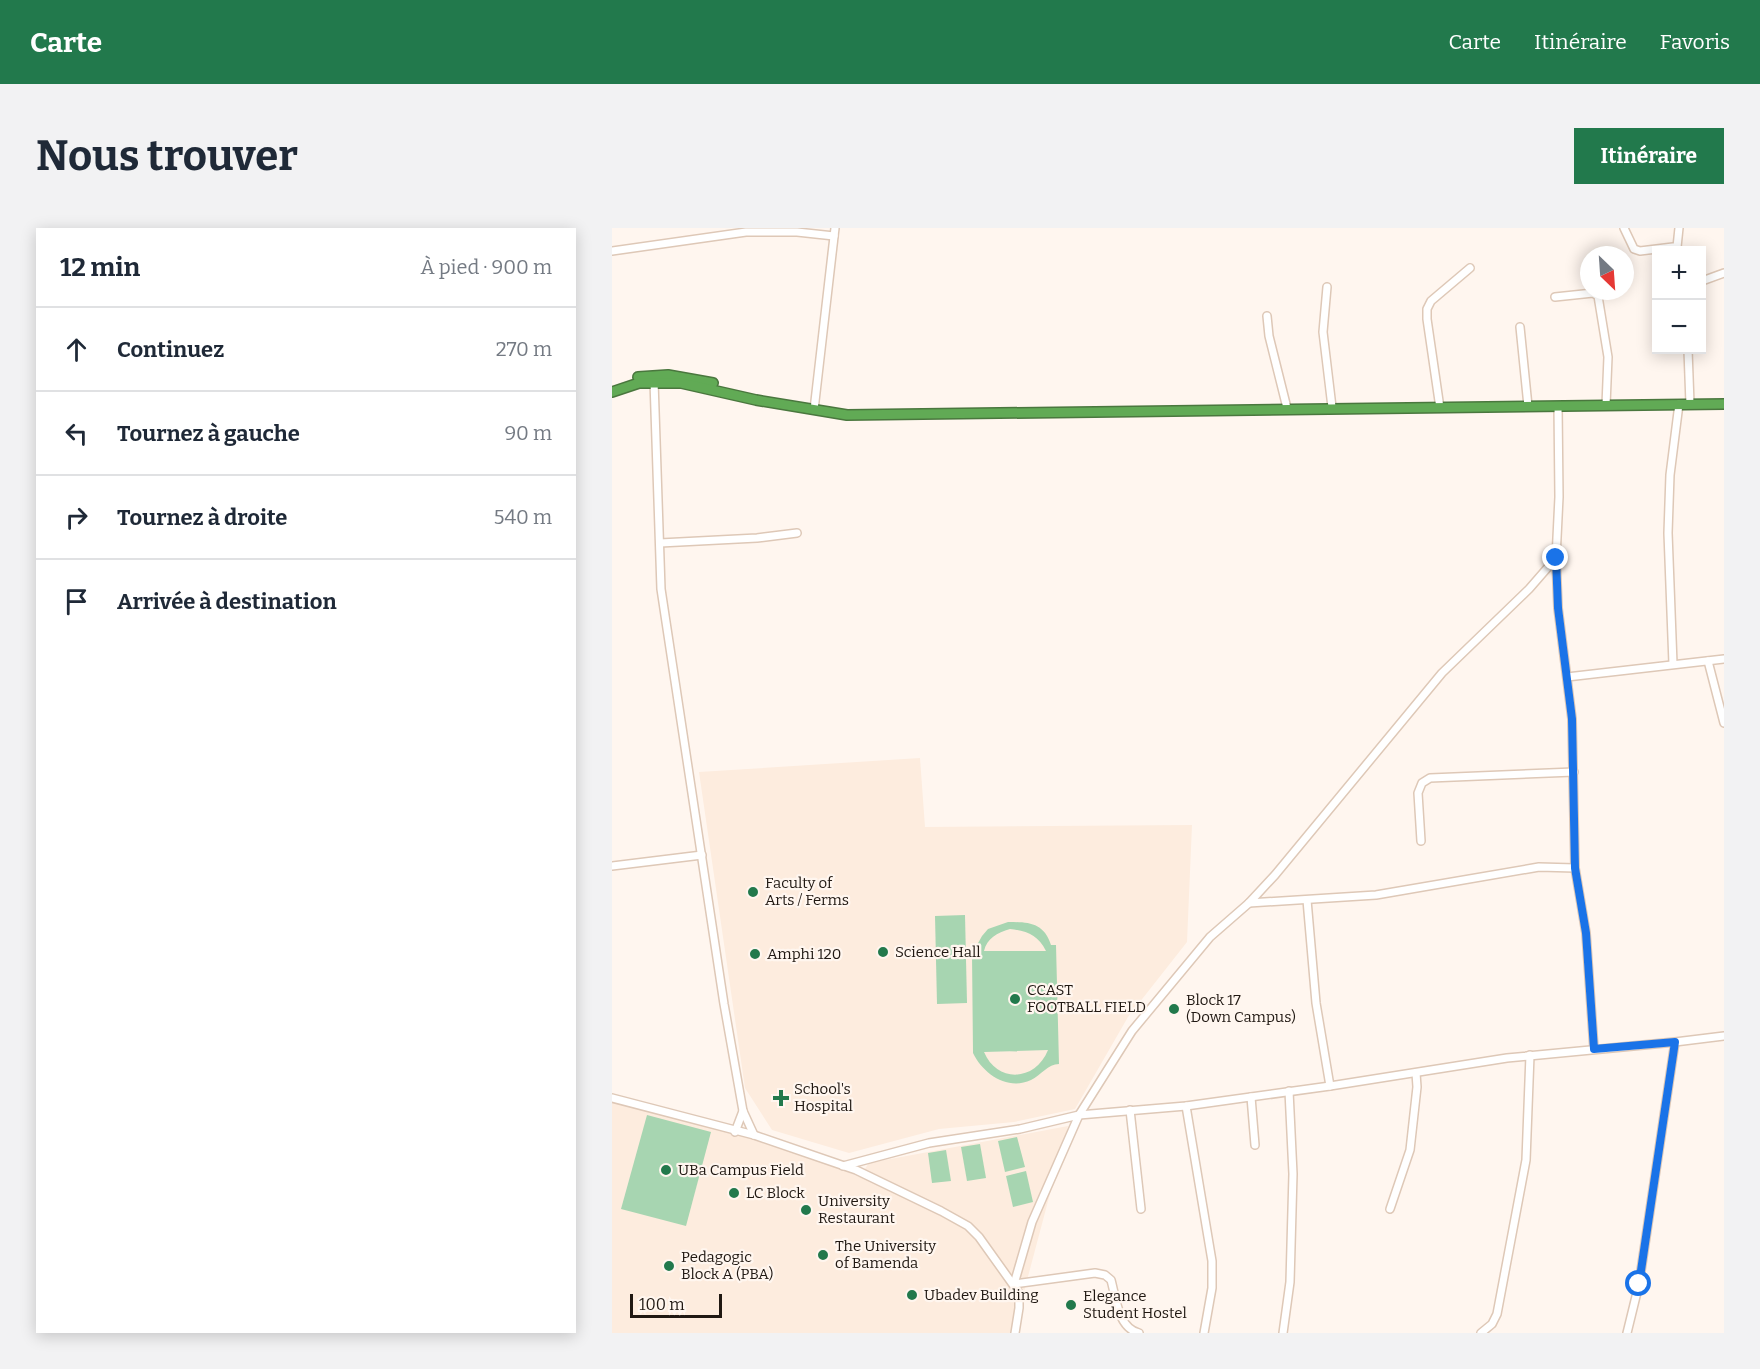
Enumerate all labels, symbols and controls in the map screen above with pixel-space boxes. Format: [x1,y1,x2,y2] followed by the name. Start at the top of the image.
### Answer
[30,26,102,59] text: Carte
[1448,29,1501,55] text: Carte
[1534,29,1627,55] text: Itinéraire
[1660,29,1730,55] text: Favoris
[1574,128,1724,184] button: Itinéraire
[36,131,298,181] text: Nous trouver
[1580,246,1634,300] north arrow
[1652,246,1706,354] map controls
[1652,246,1706,300] button: +
[60,252,140,283] text: 12 min
[420,255,552,279] text: À pied · 900 m
[1652,300,1706,354] button: −
[60,333,93,366] icon: ahead
[117,336,224,363] text: Continuez
[496,337,552,361] text: 270 m
[60,417,93,450] icon: left
[117,420,300,447] text: Tournez à gauche
[504,421,552,445] text: 90 m
[60,501,93,534] icon: right
[117,504,287,531] text: Tournez à droite
[494,505,552,529] text: 540 m
[1542,544,1568,570] route end
[60,585,93,618] icon: arrive
[117,588,337,615] text: Arrivée à destination
[765,874,849,909] place label: Faculty of Arts / Ferms
[746,885,760,899] marker: Faculty of Arts / Ferms
[895,943,981,961] place label: Science Hall
[767,945,841,963] place label: Amphi 120
[876,945,890,959] marker: Science Hall
[748,947,762,961] marker: Amphi 120
[1027,981,1146,1016] place label: CCAST FOOTBALL FIELD
[1186,991,1296,1026] place label: Block 17 (Down Campus)
[1008,992,1022,1006] marker: CCAST FOOTBALL FIELD
[1167,1002,1181,1016] marker: Block 17 (Down Campus)
[794,1080,853,1115] place label: School's Hospital
[772,1089,790,1107] marker: School's Hospital
[678,1161,804,1179] place label: UBa Campus Field
[659,1163,673,1177] marker: UBa Campus Field
[746,1184,805,1202] place label: LC Block
[727,1186,741,1200] marker: LC Block
[818,1192,896,1227] place label: University Restaurant
[799,1203,813,1217] marker: University Restaurant
[835,1237,936,1272] place label: The University of Bamenda
[681,1248,773,1283] place label: Pedagogic Block A (PBA)
[816,1248,830,1262] marker: The University of Bamenda
[662,1259,676,1273] marker: Pedagogic Block A (PBA)
[1625,1270,1651,1296] route start
[924,1286,1039,1304] place label: Ubadev Building
[1083,1287,1187,1322] place label: Elegance Student Hostel
[905,1288,919,1302] marker: Ubadev Building
[630,1291,722,1318] scale bar
[639,1295,684,1314] text: 100 m
[1064,1298,1078,1312] marker: Elegance Student Hostel

